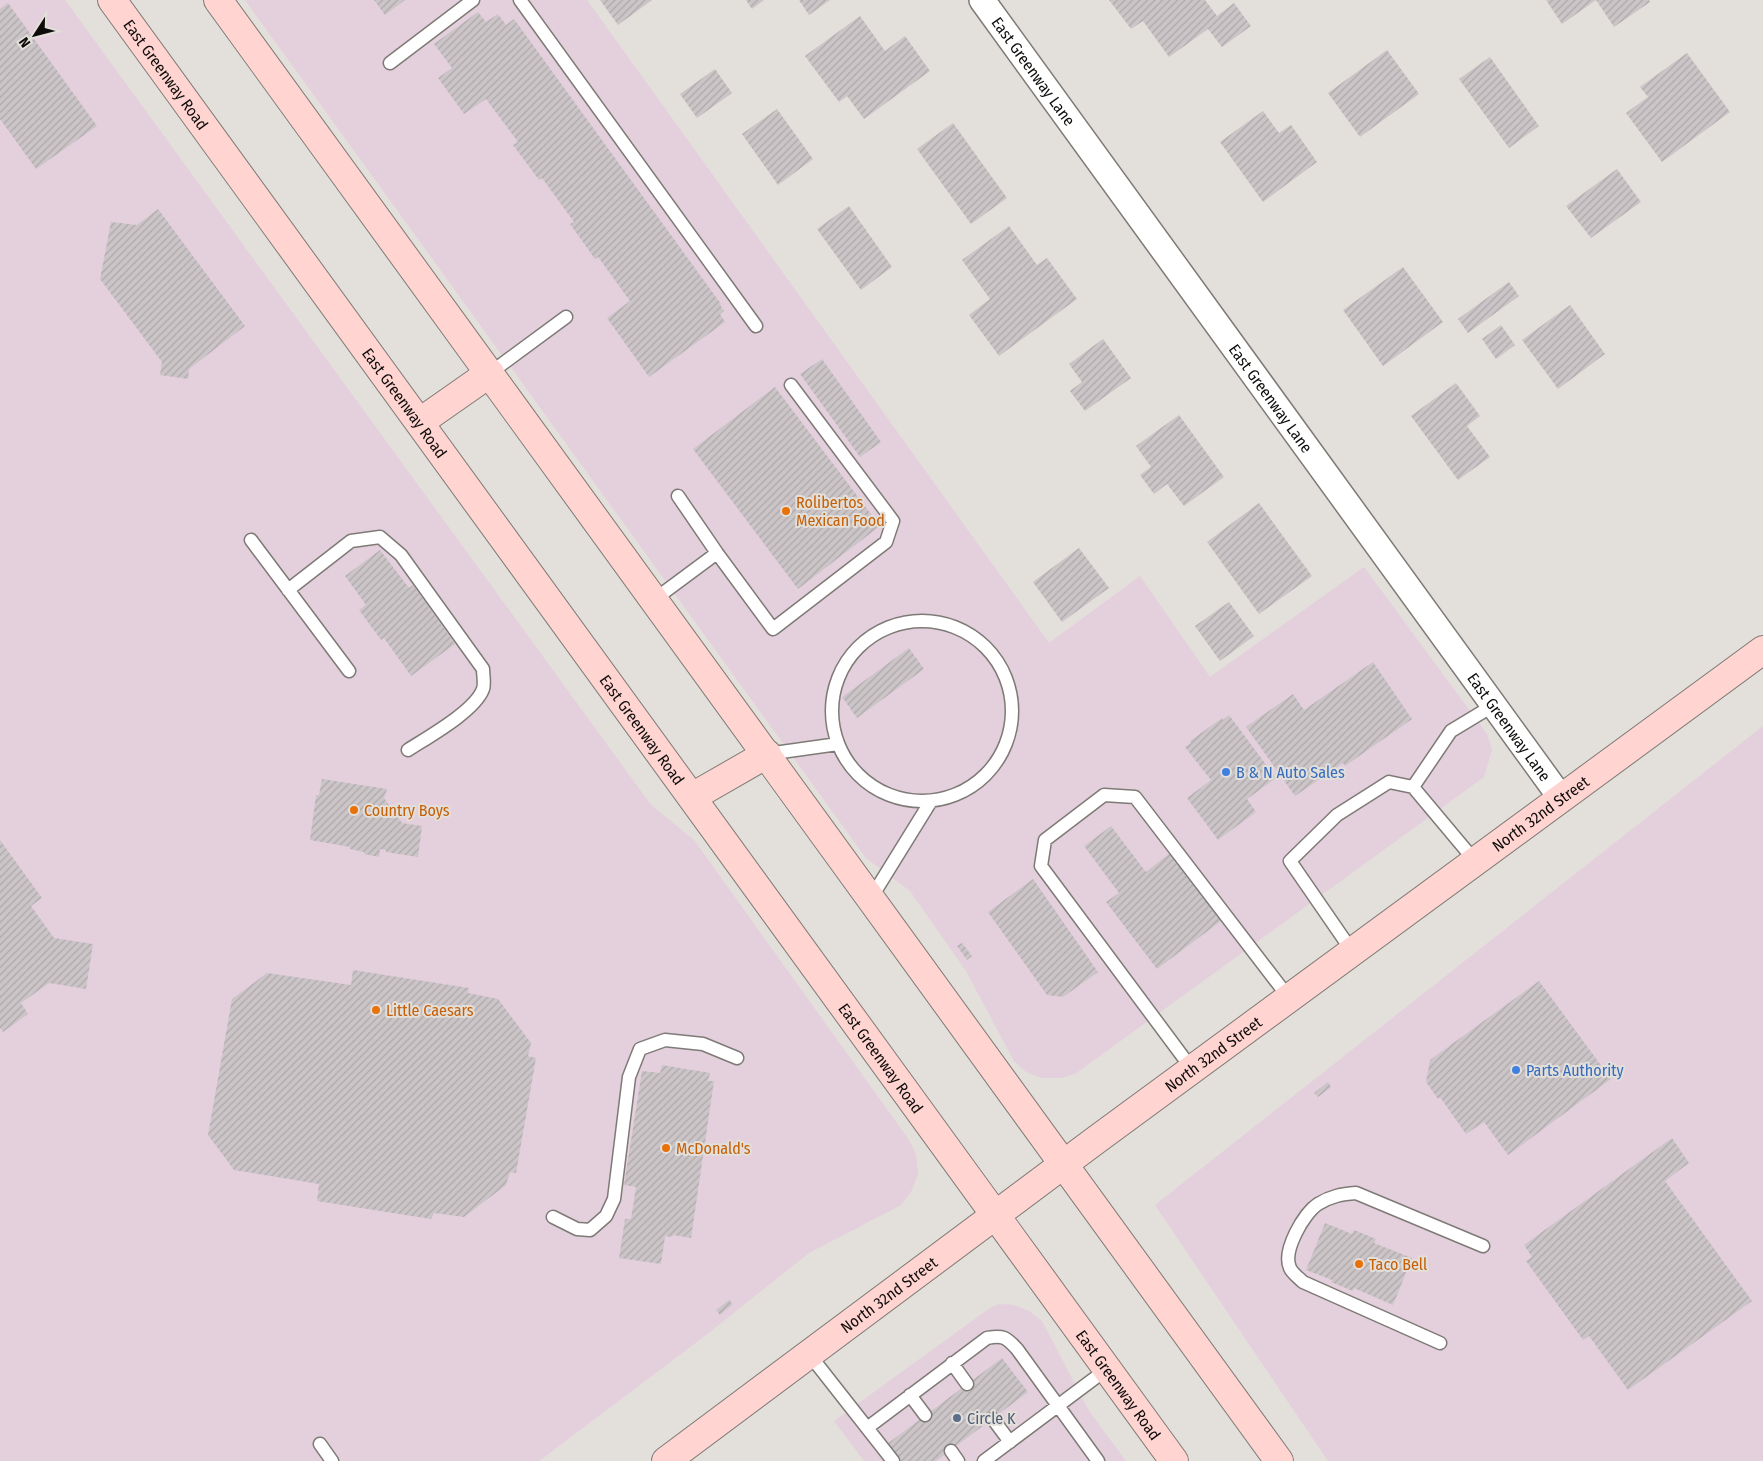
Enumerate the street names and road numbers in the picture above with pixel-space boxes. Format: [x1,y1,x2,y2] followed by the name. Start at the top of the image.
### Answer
[988,13,1079,129] street label: East Greenway Lane
[120,16,212,133] street label: East Greenway Road
[1225,340,1317,456] street label: East Greenway Lane
[358,344,451,462] street label: East Greenway Road
[1464,669,1555,785] street label: East Greenway Lane
[596,671,689,788] street label: East Greenway Road
[1488,771,1593,855] street label: North 32nd Street
[835,999,927,1117] street label: East Greenway Road
[1161,1012,1266,1096] street label: North 32nd Street
[837,1252,941,1337] street label: North 32nd Street
[1072,1326,1165,1444] street label: East Greenway Road

